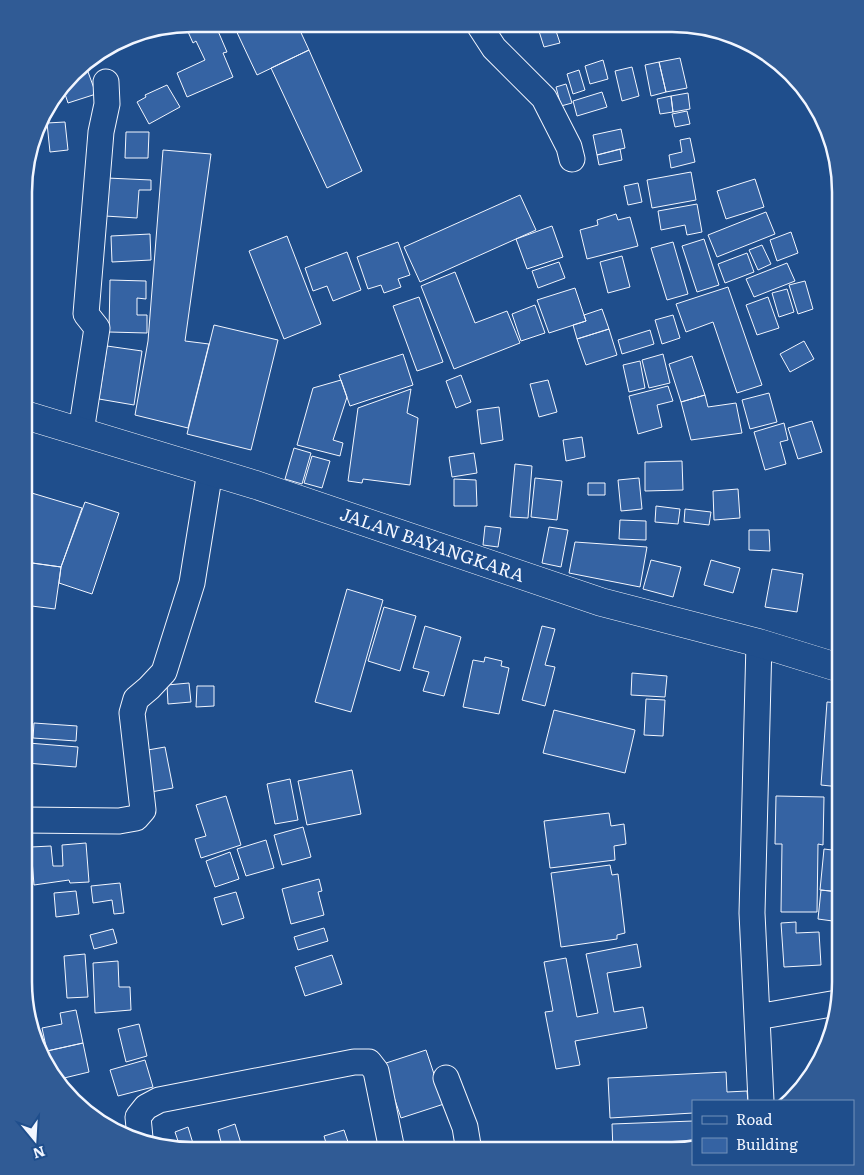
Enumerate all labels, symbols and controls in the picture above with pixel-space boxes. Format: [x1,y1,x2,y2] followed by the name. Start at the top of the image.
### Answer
[336,499,528,588] street label: JALAN BAYANGKARA
[692,1100,854,1165] legend
[736,1107,772,1130] text: Road
[10,1115,60,1165] north arrow
[736,1132,798,1155] text: Building
[30,1142,48,1165] text: N

